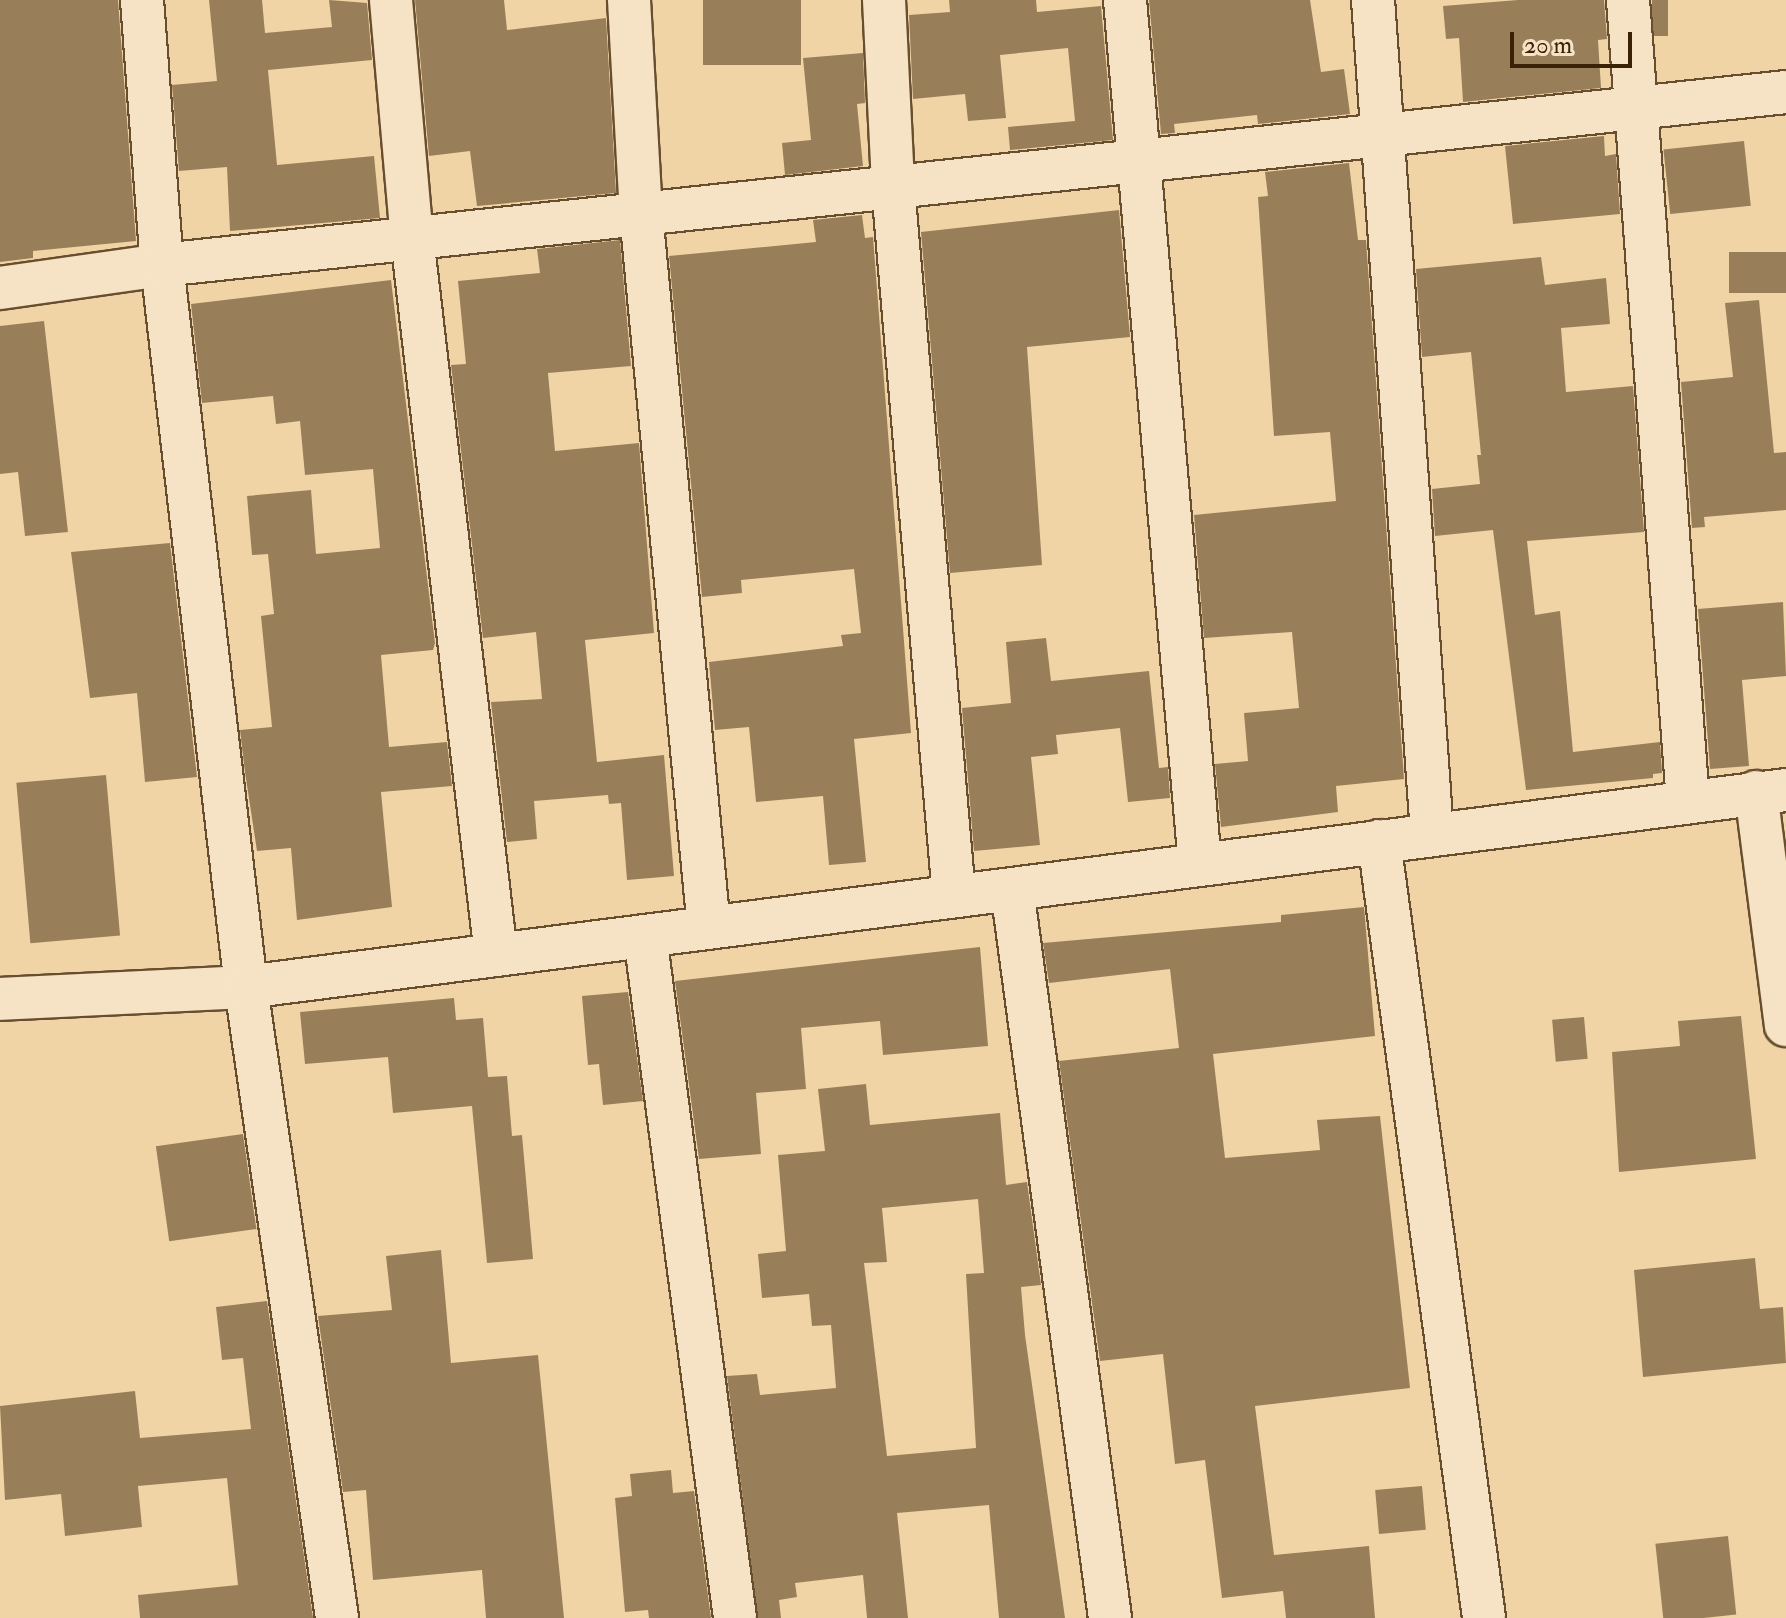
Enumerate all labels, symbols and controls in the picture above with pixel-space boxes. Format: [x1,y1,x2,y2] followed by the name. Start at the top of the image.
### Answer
[1514,16,1636,66] scale bar
[1524,30,1572,61] text: 20 m

